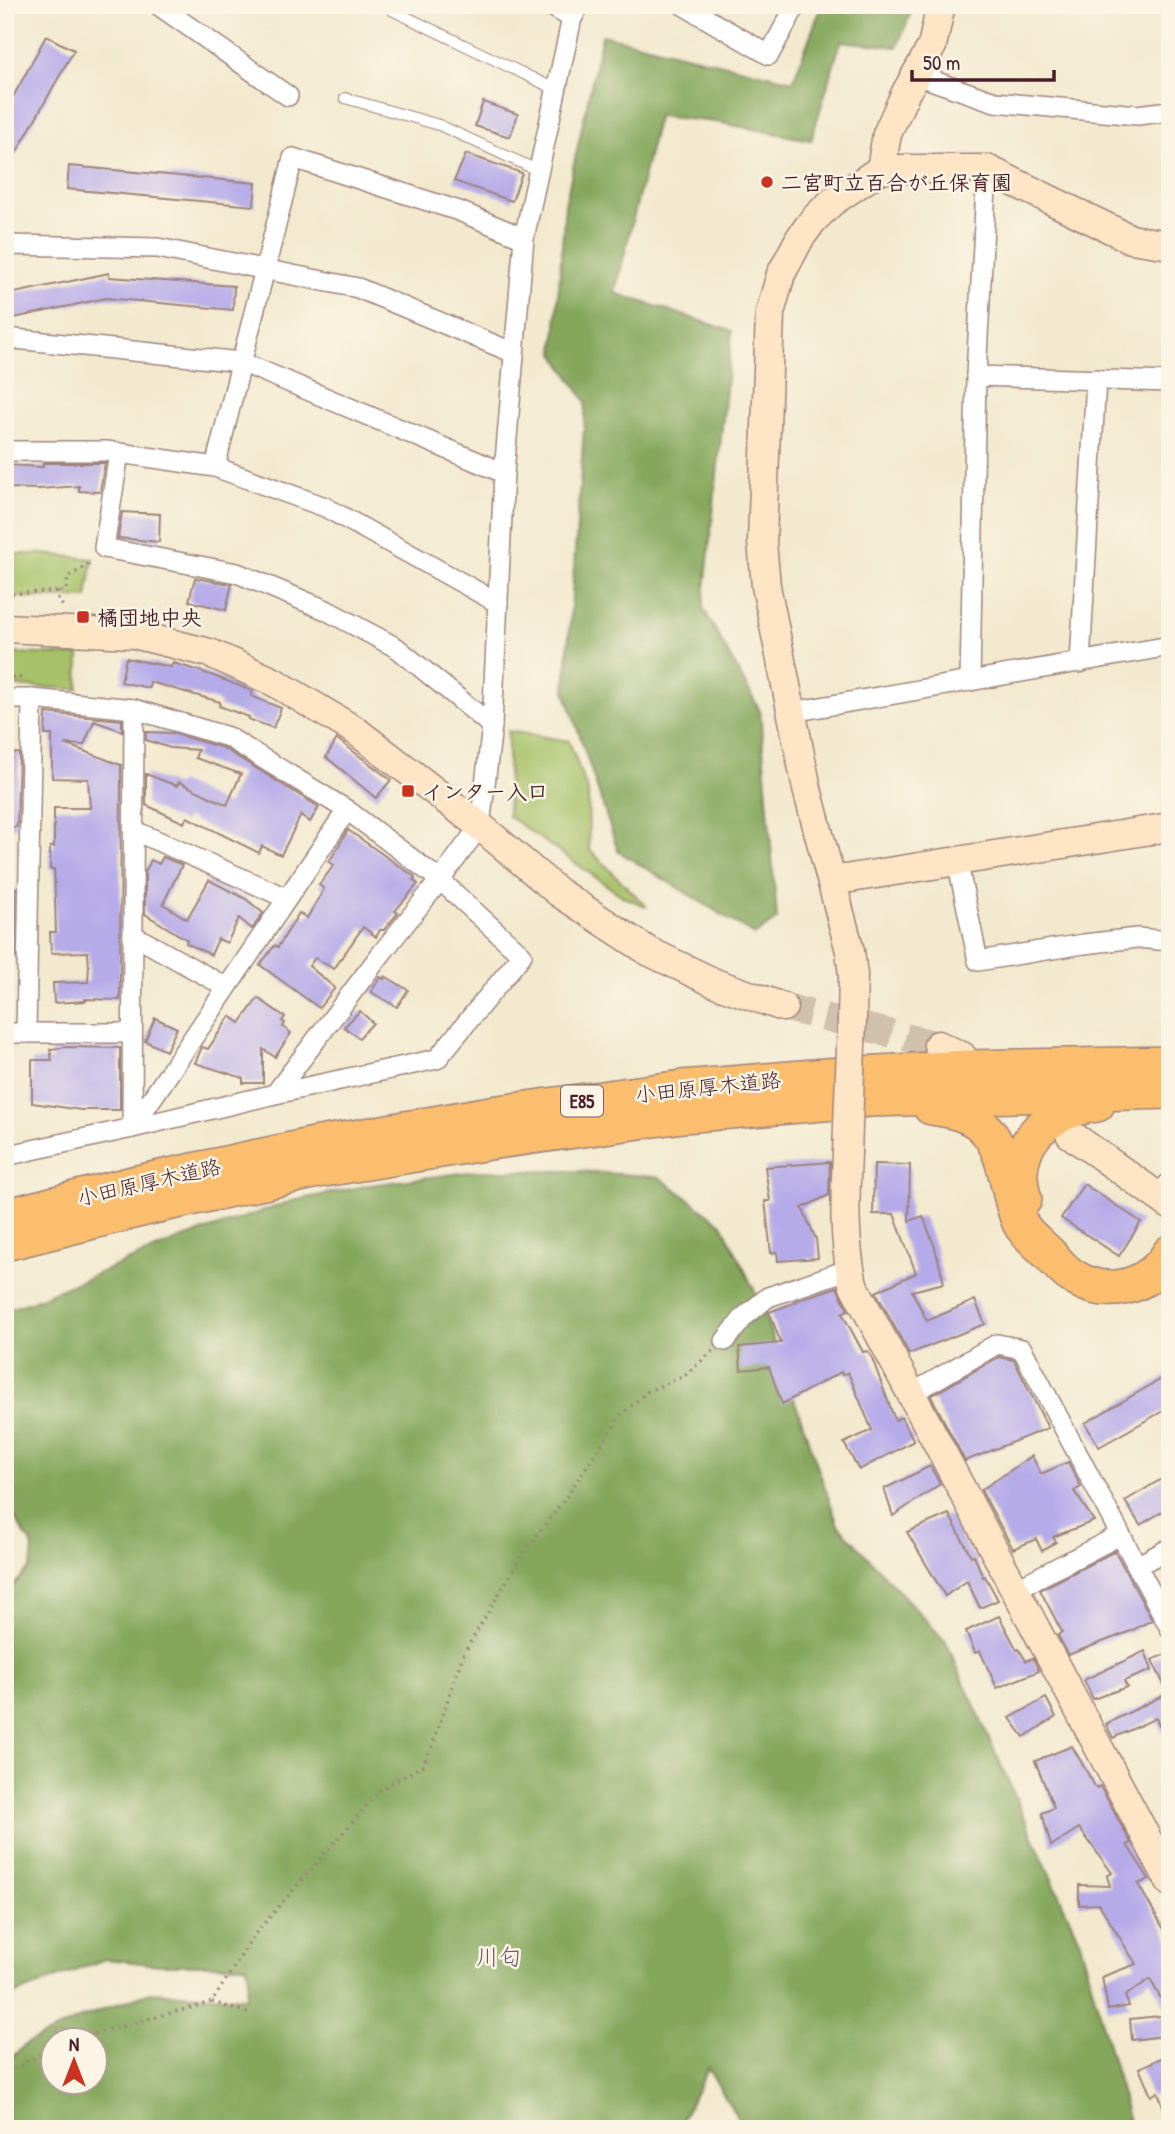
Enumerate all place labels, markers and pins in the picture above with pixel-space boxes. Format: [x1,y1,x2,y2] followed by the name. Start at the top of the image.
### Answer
[781,168,1012,197] place label: 二宮町立百合が丘保育園
[759,174,775,190] marker: 二宮町立百合が丘保育園
[97,603,202,632] place label: 橘団地中央
[75,609,91,625] marker: 橘団地中央
[422,777,548,806] place label: インター入口
[400,783,416,799] marker: インター入口

